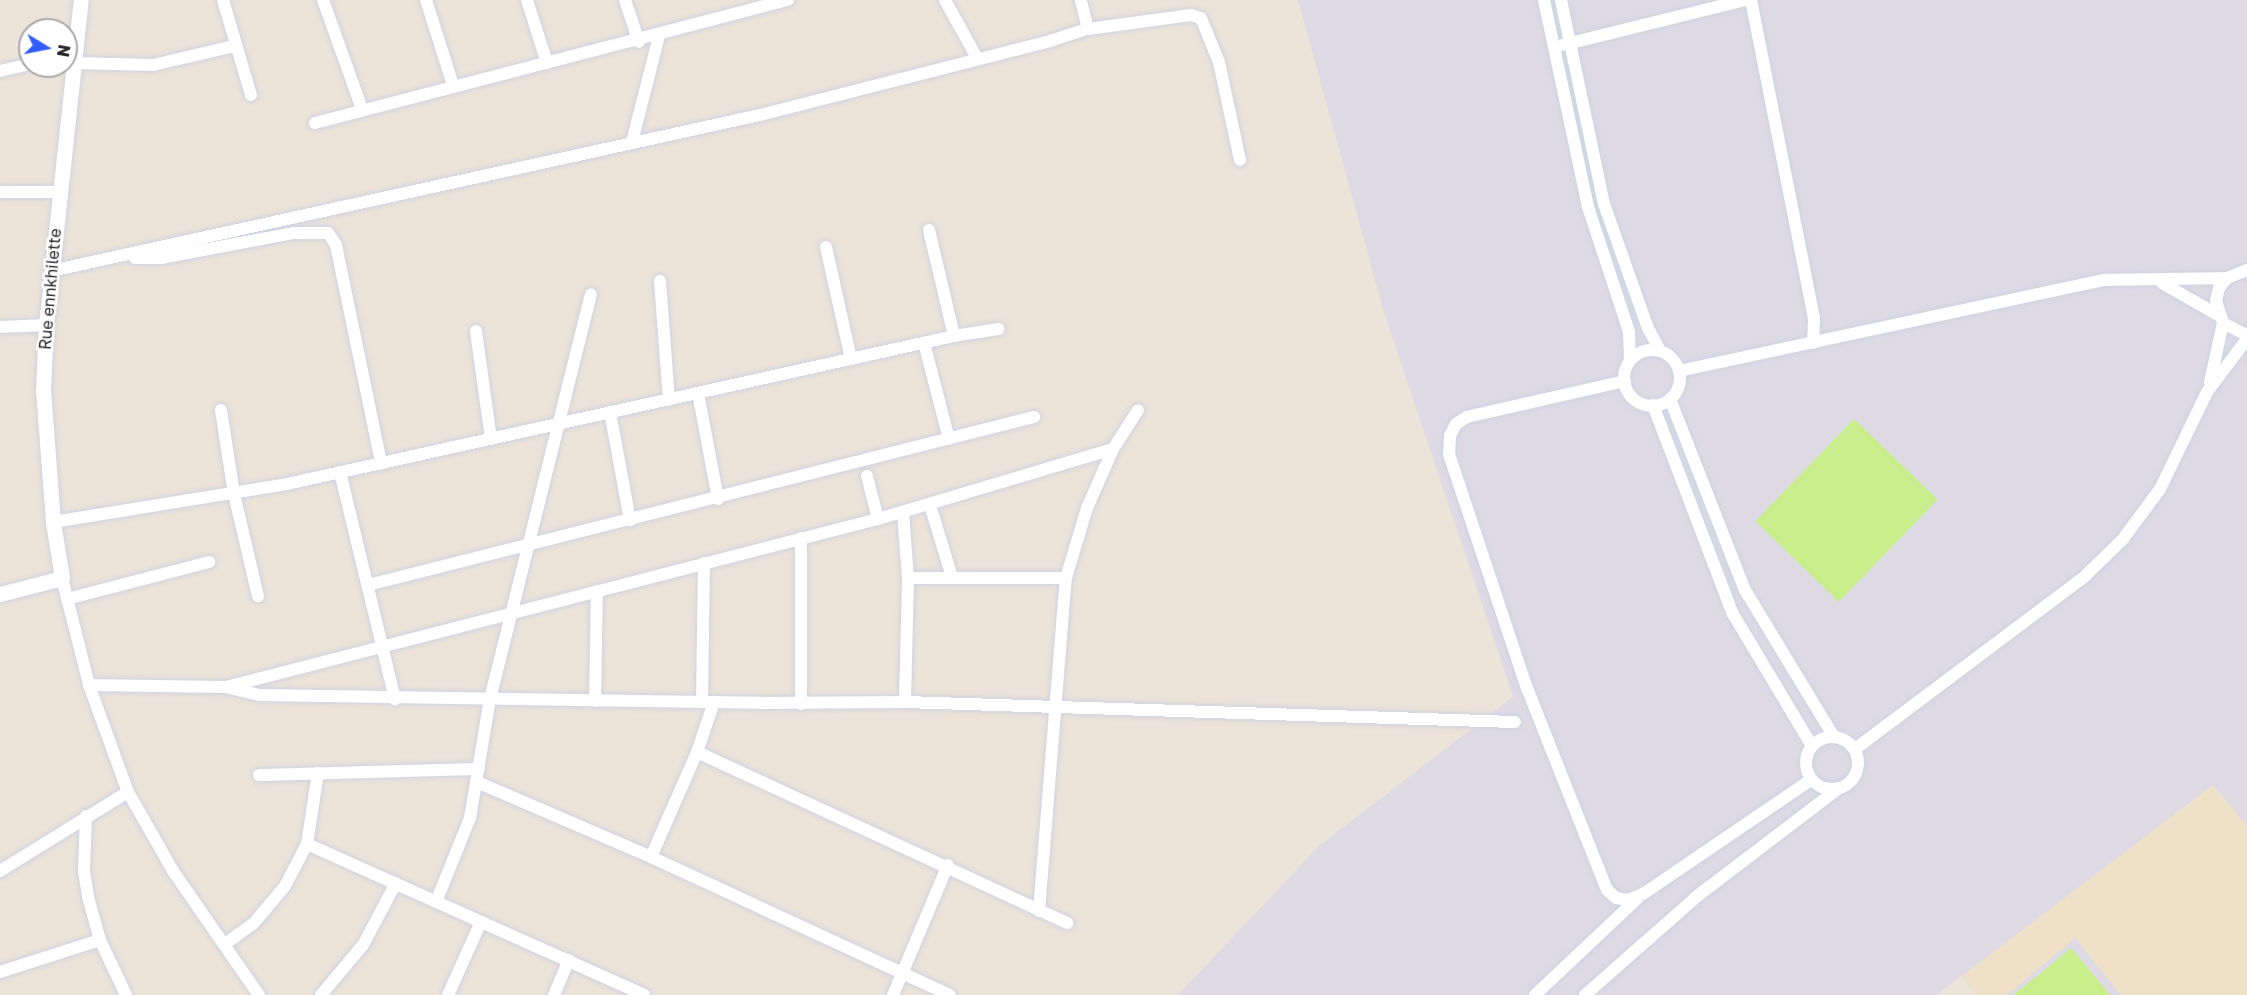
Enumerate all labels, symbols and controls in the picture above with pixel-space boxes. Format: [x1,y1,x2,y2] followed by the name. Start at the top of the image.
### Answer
[18,18,78,78] north arrow
[53,43,75,59] text: N
[35,227,65,351] street label: Rue ennkhilette

